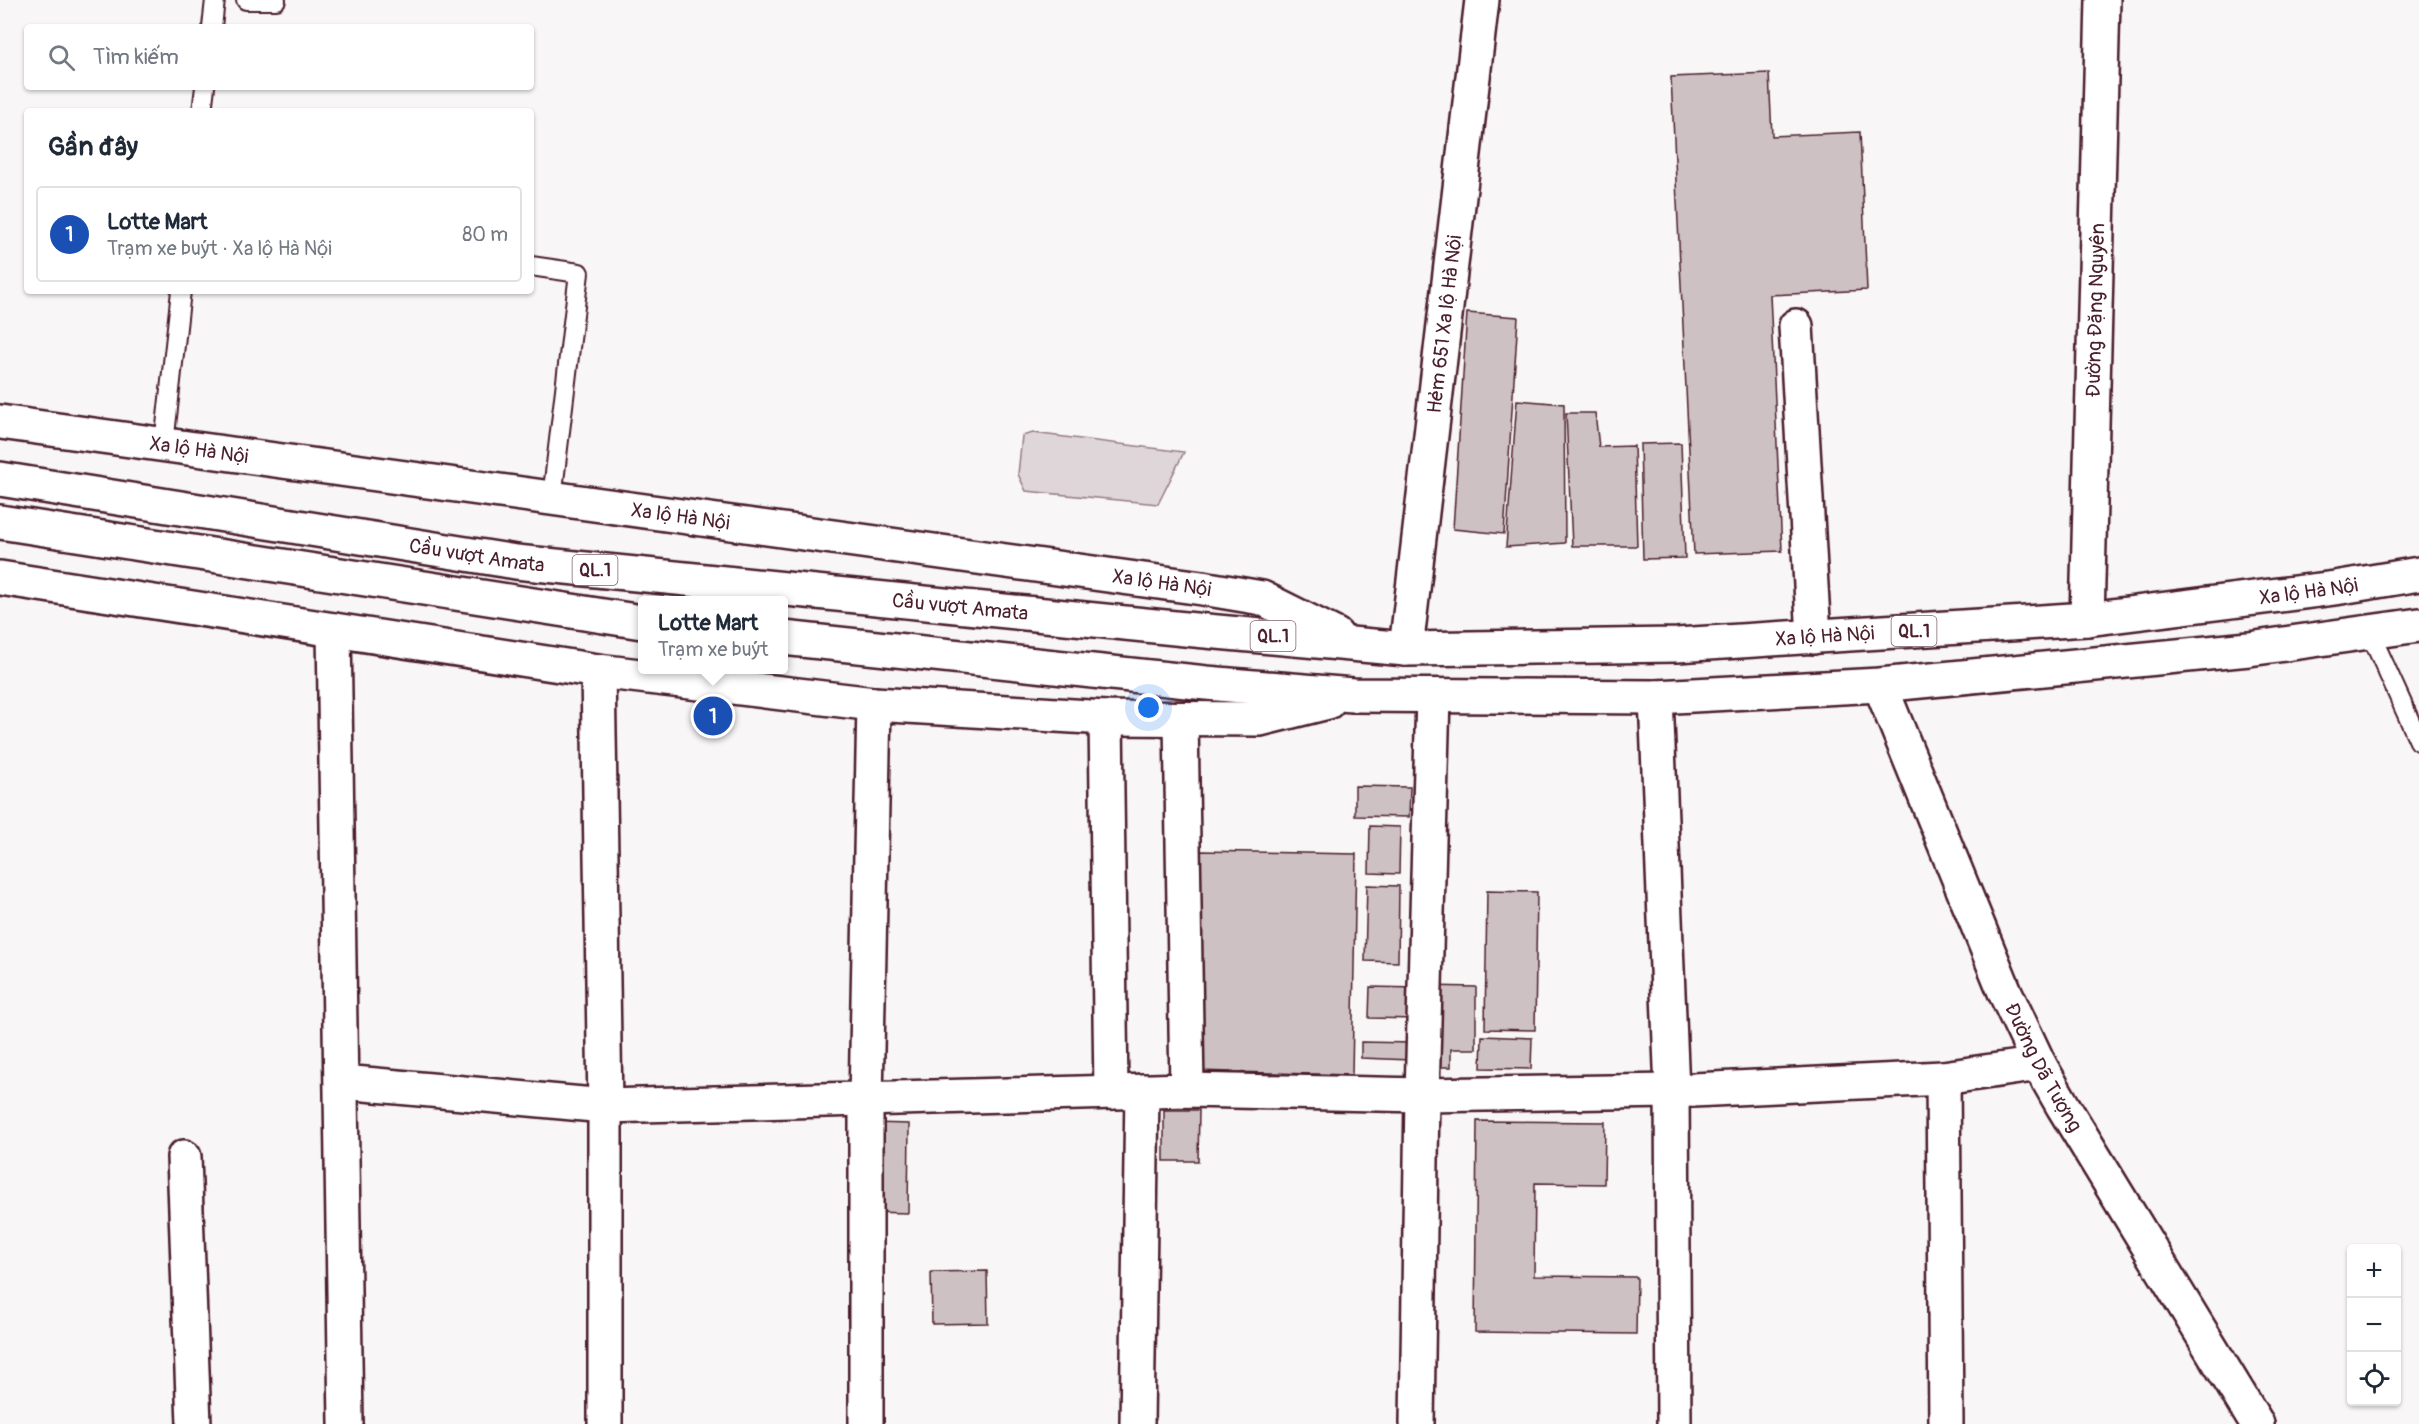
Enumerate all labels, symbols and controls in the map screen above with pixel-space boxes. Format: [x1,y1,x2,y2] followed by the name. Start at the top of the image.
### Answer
[24,24,534,90] search box
[45,41,78,74] icon: search
[93,43,179,71] text: Tìm kiếm
[48,131,138,163] text: Gần đây
[107,208,207,236] text: Lotte Mart
[66,222,73,247] text: 1
[462,222,508,247] text: 80 m
[2081,223,2110,398] street label: Đường Đặng Nguyên
[1422,234,1467,415] street label: Hẻm 651 Xa lộ Hà Nội
[107,236,332,261] text: Trạm xe buýt · Xa lộ Hà Nội
[148,431,250,469] street label: Xa lộ Hà Nội
[630,497,731,536] street label: Xa lộ Hà Nội
[407,533,546,578] street label: Cầu vượt Amata
[572,555,618,585] road number: QL.1
[1111,564,1213,602] street label: Xa lộ Hà Nội
[2258,572,2360,610] street label: Xa lộ Hà Nội
[891,588,1029,626] street label: Cầu vượt Amata
[638,596,788,674] popup
[658,609,758,637] text: Lotte Mart
[1892,616,1936,646] road number: QL.1
[1250,621,1296,651] road number: QL.1
[1774,621,1875,652] street label: Xa lộ Hà Nội
[658,637,768,662] text: Trạm xe buýt
[1134,693,1163,722] your location
[694,694,732,738] pin: 1
[1999,999,2088,1136] street label: Đường Dã Tượng
[2347,1244,2401,1406] map controls
[2347,1244,2401,1298] button: +
[2347,1298,2401,1352] button: −
[2347,1352,2401,1406] button: locate

